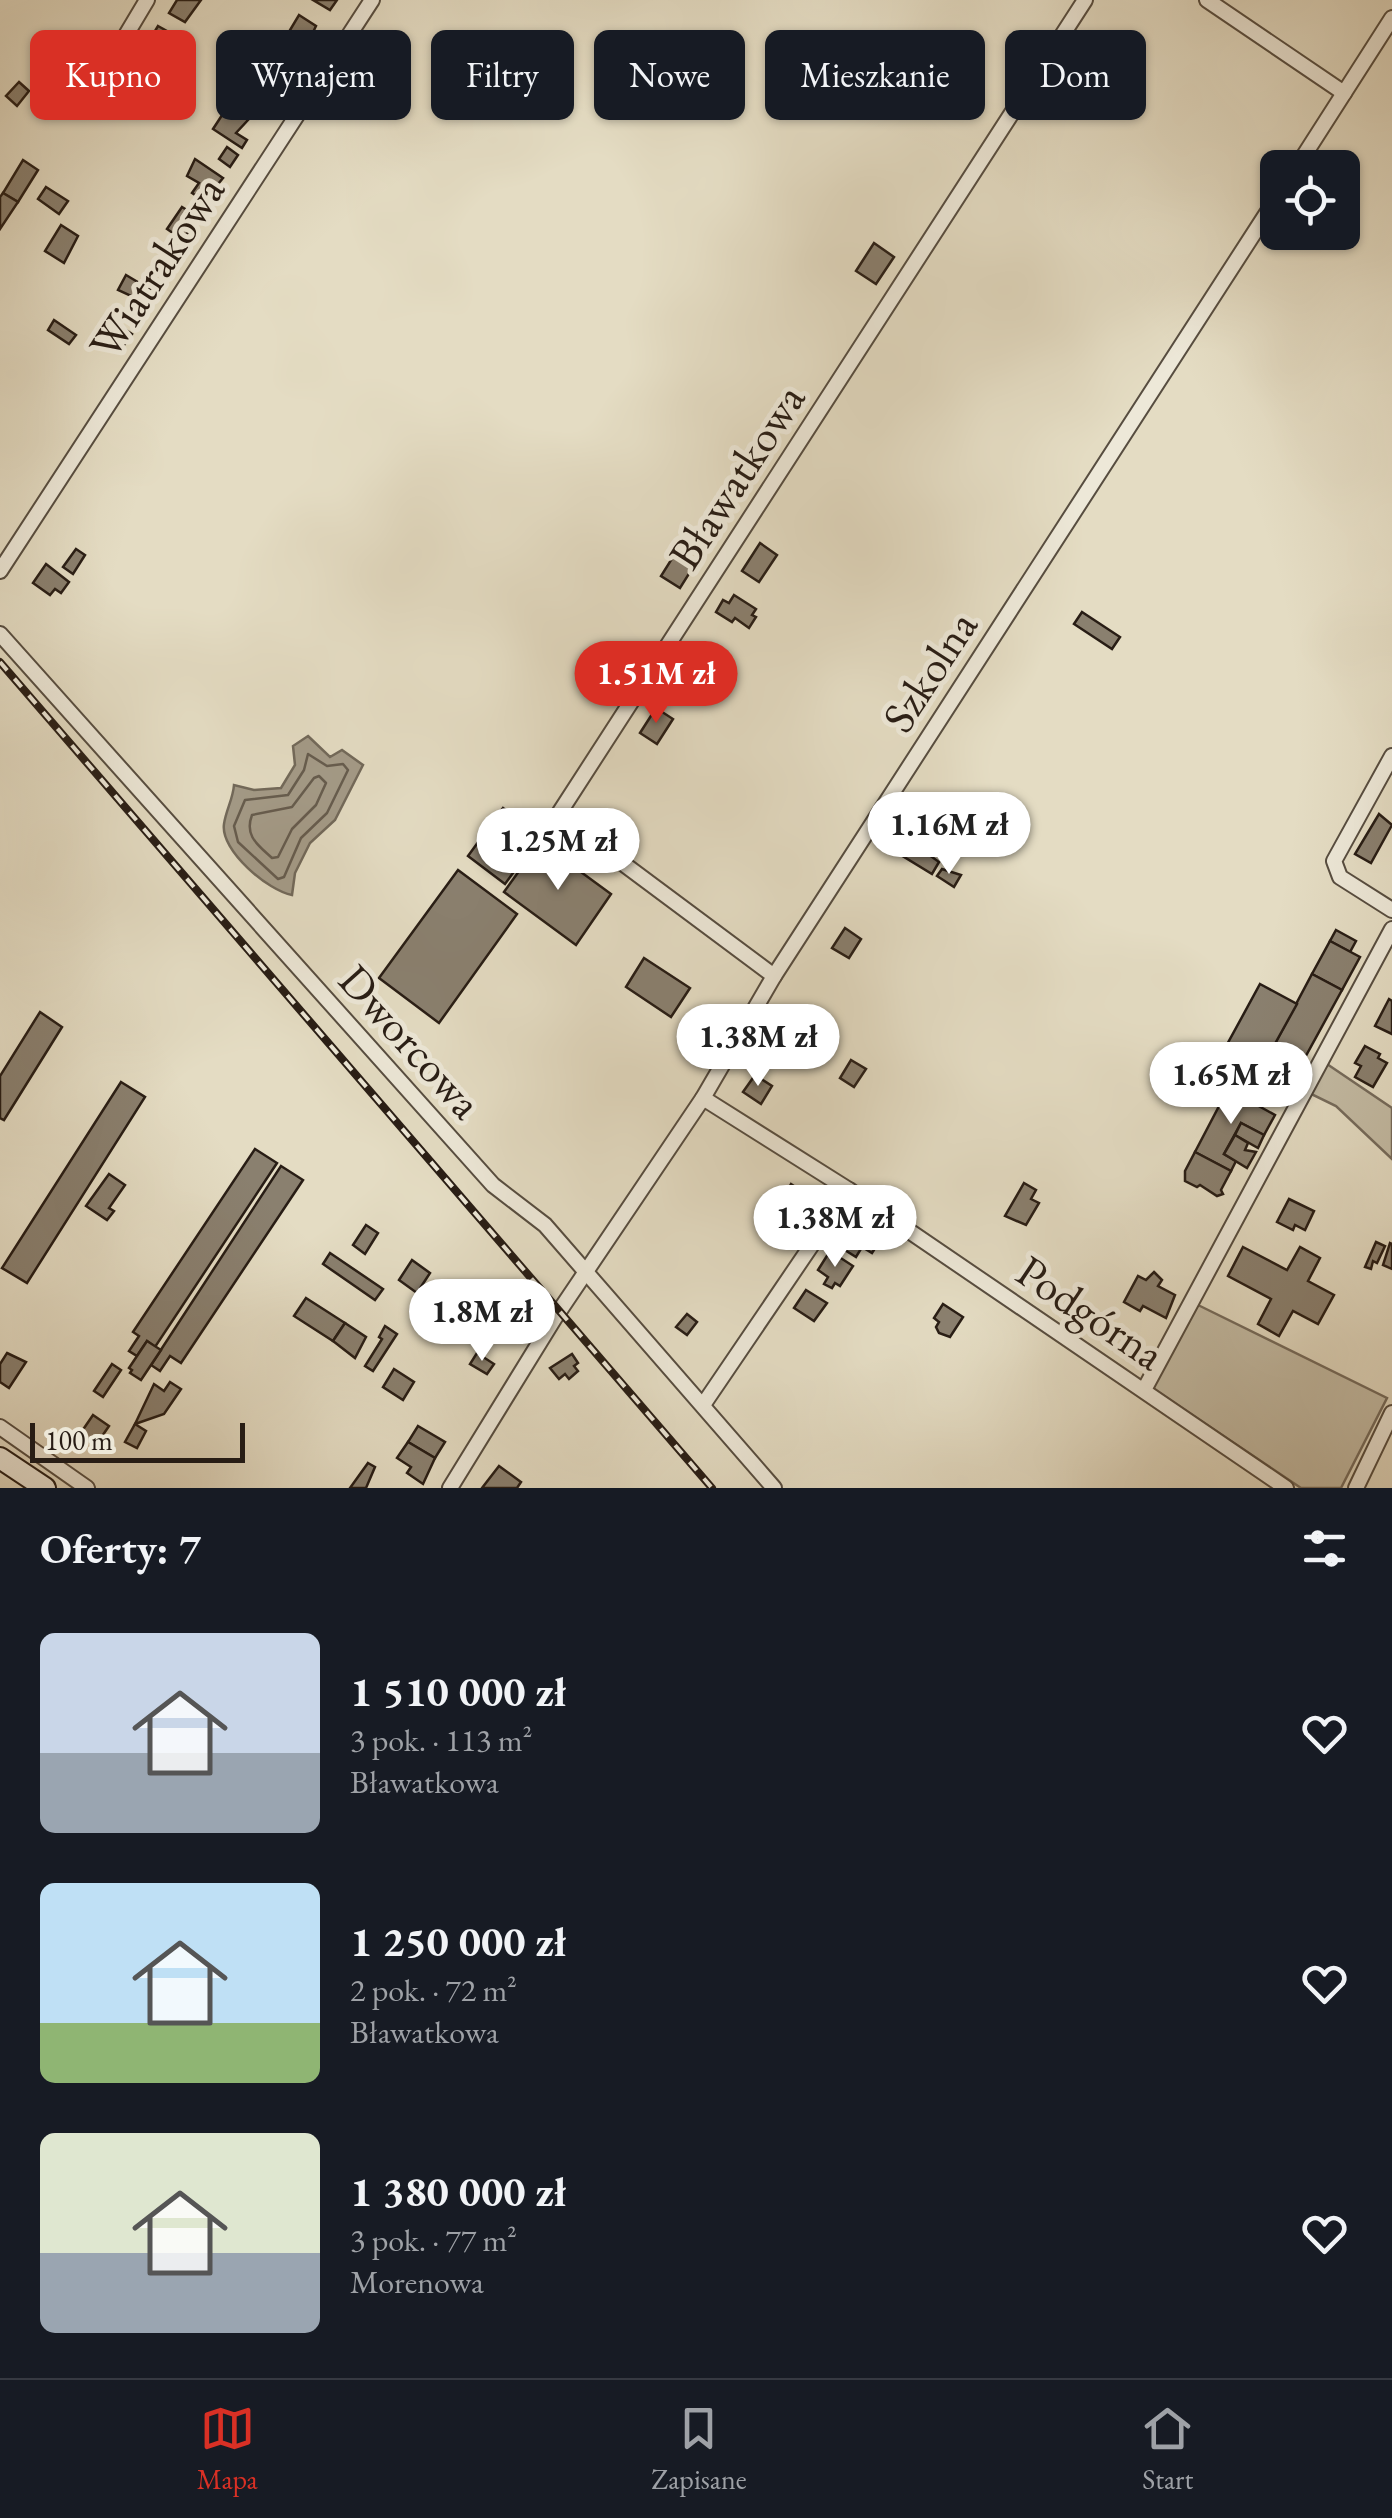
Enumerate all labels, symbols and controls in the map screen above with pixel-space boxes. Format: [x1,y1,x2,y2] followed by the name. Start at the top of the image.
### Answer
[30,30,196,120] chip: Kupno
[216,30,411,120] chip: Wynajem
[431,30,574,120] chip: Filtry
[594,30,745,120] chip: Nowe
[765,30,985,120] chip: Mieszkanie
[1005,30,1146,120] chip: Dom
[1260,150,1360,250] map controls
[1260,150,1360,250] button: locate
[75,164,237,370] street label: Wiatrakowa
[655,372,817,579] street label: Bławatkowa
[868,599,990,743] street label: Szkolna
[553,641,759,726] pin: 1.51M zł
[597,652,715,694] text: 1.51M zł
[846,792,1052,877] pin: 1.16M zł
[890,803,1008,845] text: 1.16M zł
[455,808,661,893] pin: 1.25M zł
[499,819,617,861] text: 1.25M zł
[327,952,495,1130] street label: Dworcowa
[655,1004,861,1089] pin: 1.38M zł
[699,1015,817,1057] text: 1.38M zł
[1128,1042,1334,1127] pin: 1.65M zł
[1172,1053,1290,1095] text: 1.65M zł
[732,1185,938,1270] pin: 1.38M zł
[776,1196,894,1238] text: 1.38M zł
[1006,1241,1176,1383] street label: Podgórna
[390,1279,574,1364] pin: 1.8M zł
[431,1290,533,1332] text: 1.8M zł
[30,1418,245,1462] scale bar
[45,1422,113,1458] text: 100 m
[40,1521,201,1576] text: Oferty: 7
[1297,1521,1352,1576] icon: filters
[350,1664,566,1719] text: 1 510 000 zł
[120,1673,240,1793] icon: home
[1297,1706,1352,1761] icon: heart
[350,1719,532,1761] text: 3 pok. · 113 m²
[350,1761,499,1803] text: Bławatkowa
[350,1914,566,1969] text: 1 250 000 zł
[120,1923,240,2043] icon: home
[1297,1956,1352,2011] icon: heart
[350,1969,517,2011] text: 2 pok. · 72 m²
[350,2011,499,2053] text: Bławatkowa
[350,2164,566,2219] text: 1 380 000 zł
[120,2173,240,2293] icon: home
[1297,2206,1352,2261] icon: heart
[350,2219,517,2261] text: 3 pok. · 77 m²
[350,2261,484,2303] text: Morenowa
[197,2401,258,2497] tab: Mapa
[651,2401,747,2497] tab: Zapisane
[1140,2401,1195,2497] tab: Start

